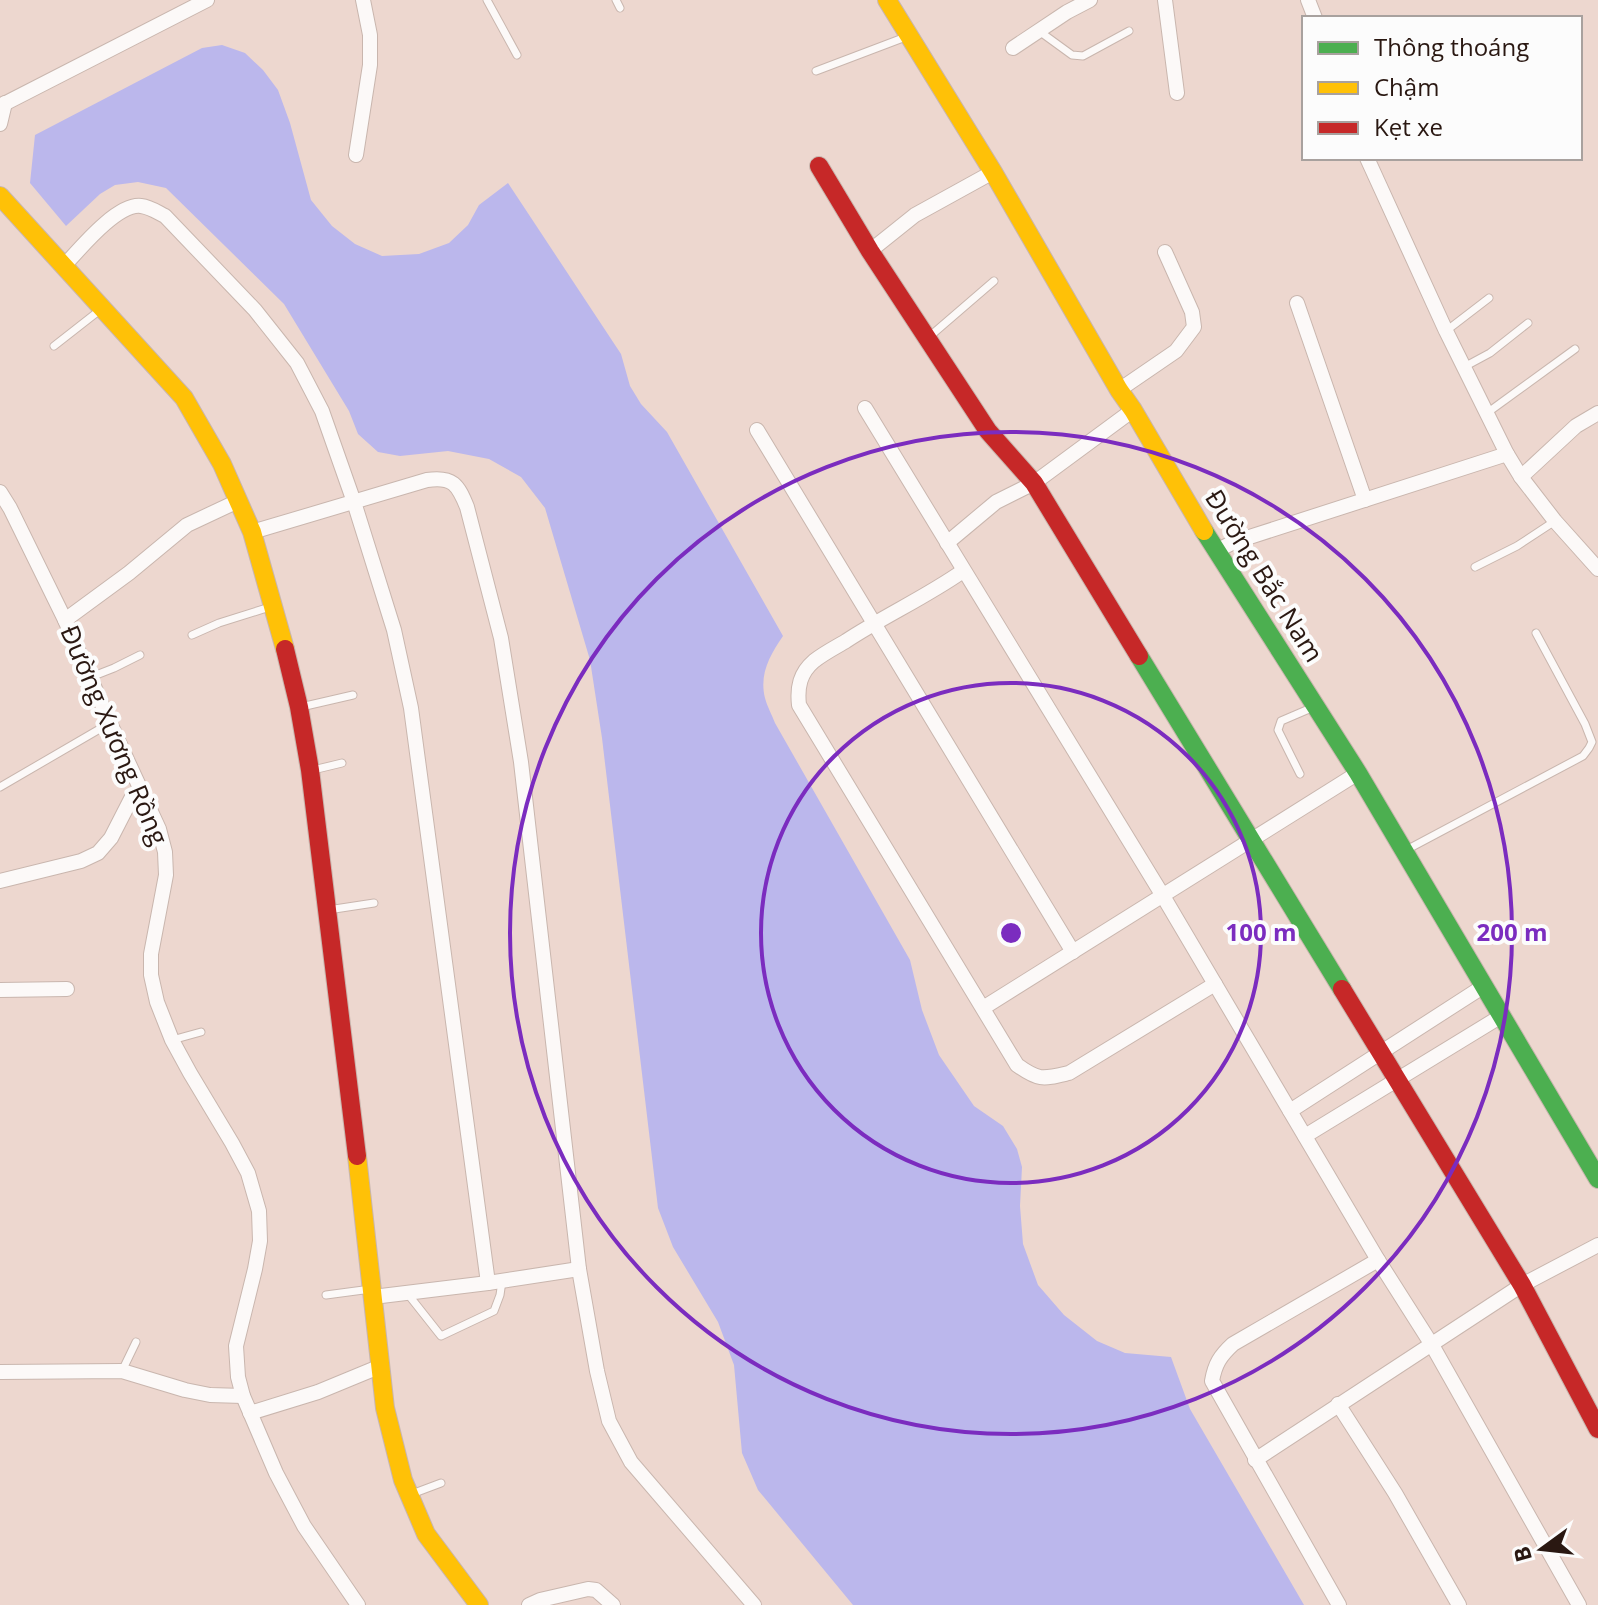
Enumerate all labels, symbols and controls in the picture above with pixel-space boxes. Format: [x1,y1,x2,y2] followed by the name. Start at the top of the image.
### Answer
[1302,16,1582,160] legend
[1374,30,1529,63] text: Thông thoáng
[1374,70,1439,103] text: Chậm
[1374,110,1443,143] text: Kẹt xe
[1197,482,1332,669] street label: Đường Bắc Nam
[52,619,177,850] street label: Đường Xương Rồng
[1226,915,1296,948] text: 100 m
[1477,915,1547,948] text: 200 m
[997,919,1025,947] centre of rings
[1502,1509,1582,1589] north arrow
[1505,1543,1538,1565] text: B

